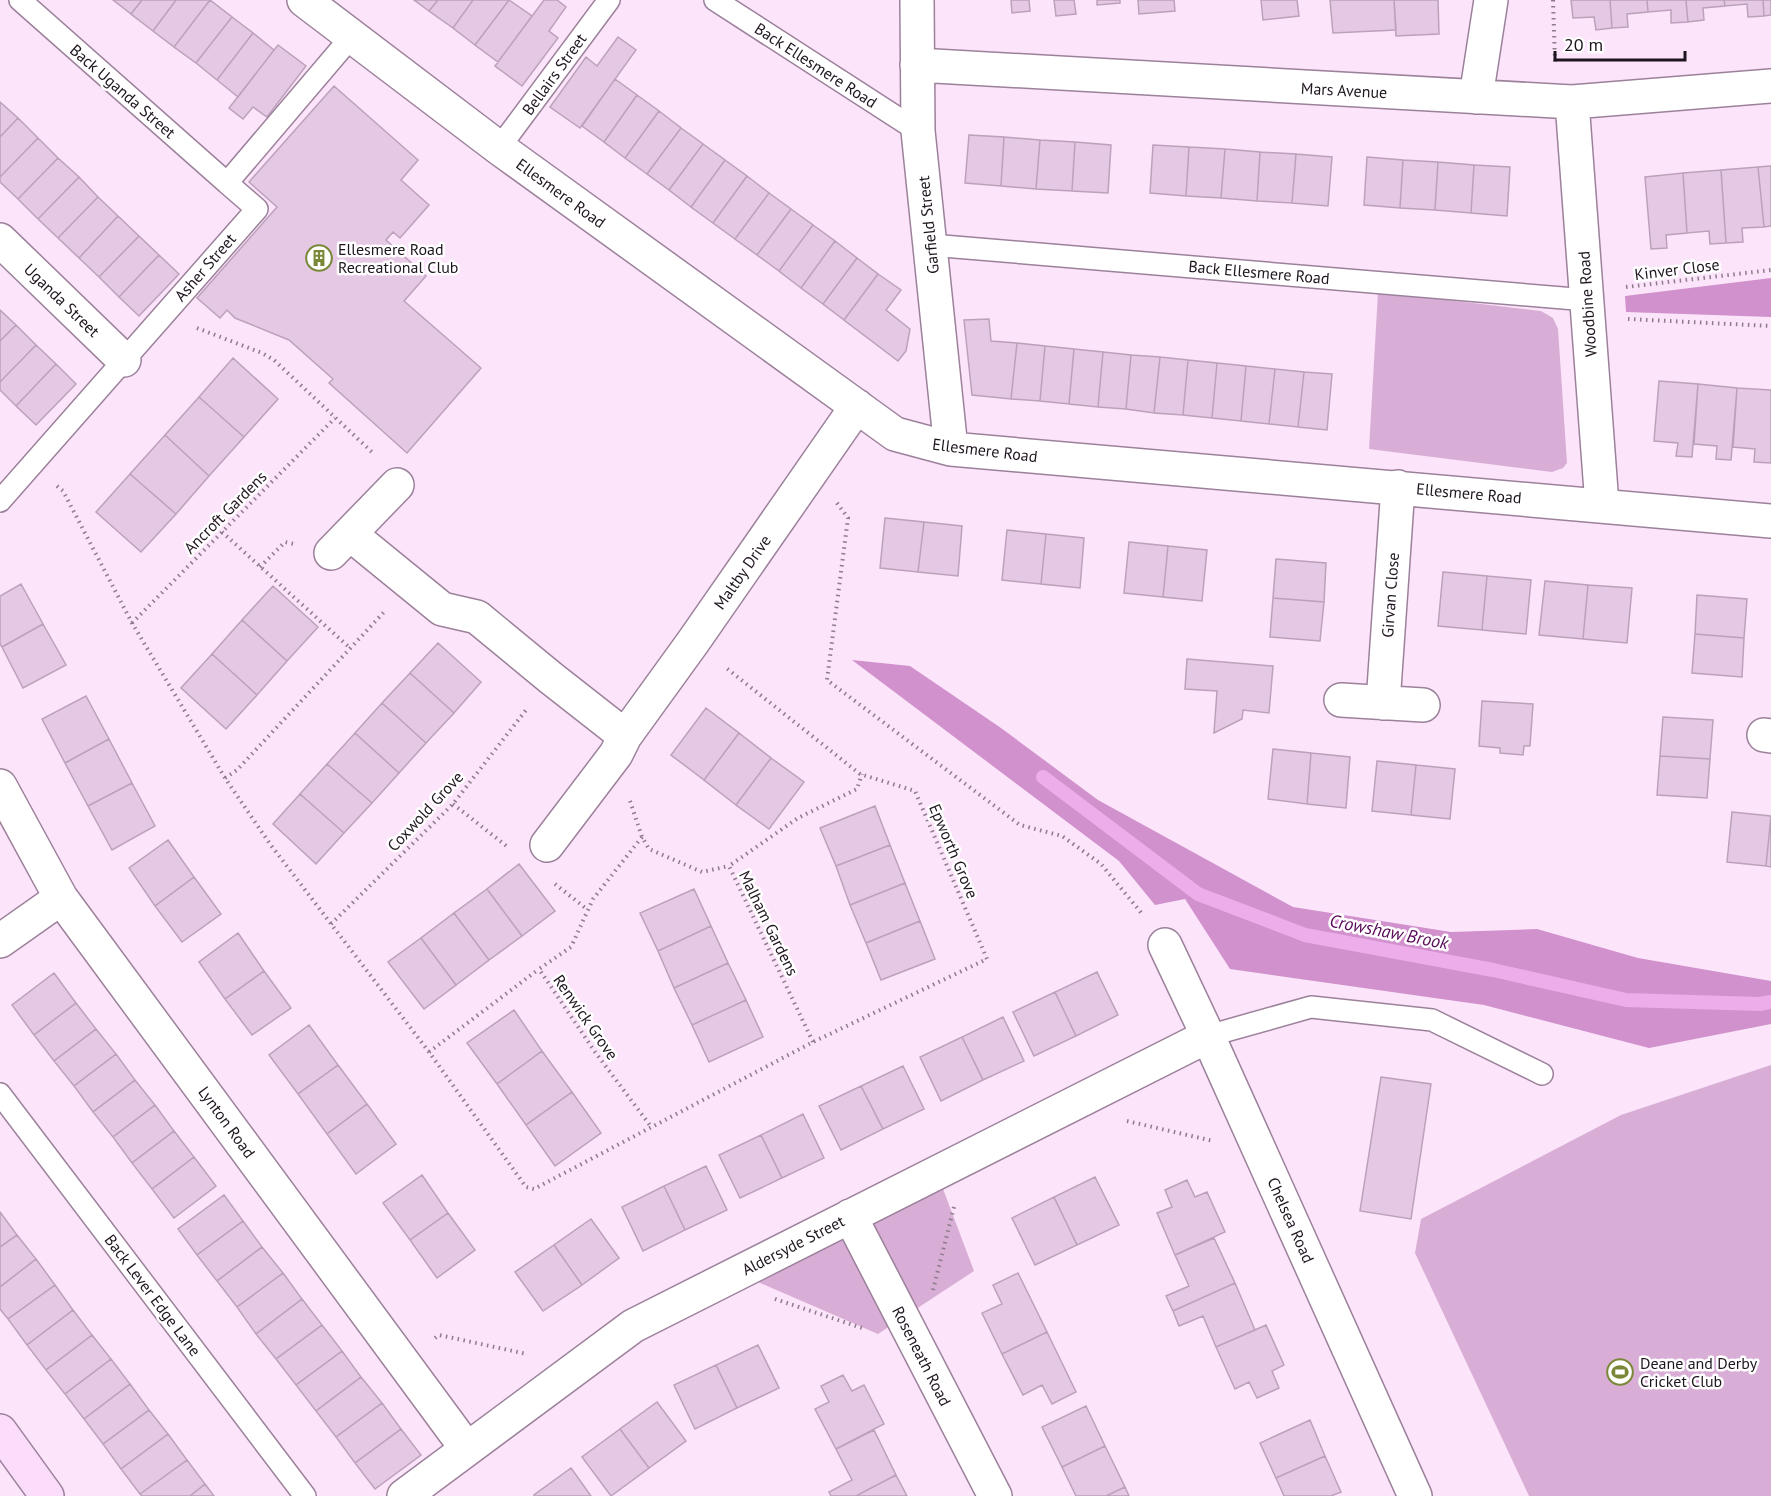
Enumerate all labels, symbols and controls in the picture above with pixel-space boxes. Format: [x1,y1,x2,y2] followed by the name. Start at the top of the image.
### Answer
[751,18,881,112] street label: Back Ellesmere Road
[1555,24,1686,62] scale bar
[518,29,591,119] street label: Bellairs Street
[1564,33,1603,56] text: 20 m
[66,40,180,143] street label: Back Uganda Street
[1300,78,1388,102] street label: Mars Avenue
[512,154,610,232] street label: Ellesmere Road
[913,174,943,275] street label: Garfield Street
[170,228,240,305] street label: Asher Street
[338,239,458,277] place label: Ellesmere Road Recreational Club
[304,243,334,273] building icon: Ellesmere Road Recreational Club
[1573,250,1601,358] street label: Woodbine Road
[1633,254,1721,284] street label: Kinver Close
[1188,256,1330,288] street label: Back Ellesmere Road
[20,259,104,341] street label: Uganda Street
[931,434,1039,466] street label: Ellesmere Road
[179,466,271,558] street label: Ancroft Gardens
[1416,478,1522,508] street label: Ellesmere Road
[709,531,775,613] street label: Maltby Drive
[1377,552,1403,638] street label: Girvan Close
[383,767,467,855] street label: Coxwold Grove
[925,801,983,901] street label: Epworth Grove
[735,867,803,979] street label: Malham Gardens
[1328,909,1451,954] water label: Crowshaw Brook
[549,970,623,1064] street label: Renwick Grove
[194,1082,260,1162] street label: Lynton Road
[1263,1174,1319,1266] street label: Chelsea Road
[738,1210,848,1279] street label: Aldersyde Street
[101,1230,205,1360] street label: Back Lever Edge Lane
[888,1303,956,1409] street label: Roseneath Road
[1640,1353,1758,1391] place label: Deane and Derby Cricket Club
[1605,1357,1635,1387] sports icon: Deane and Derby Cricket Club

